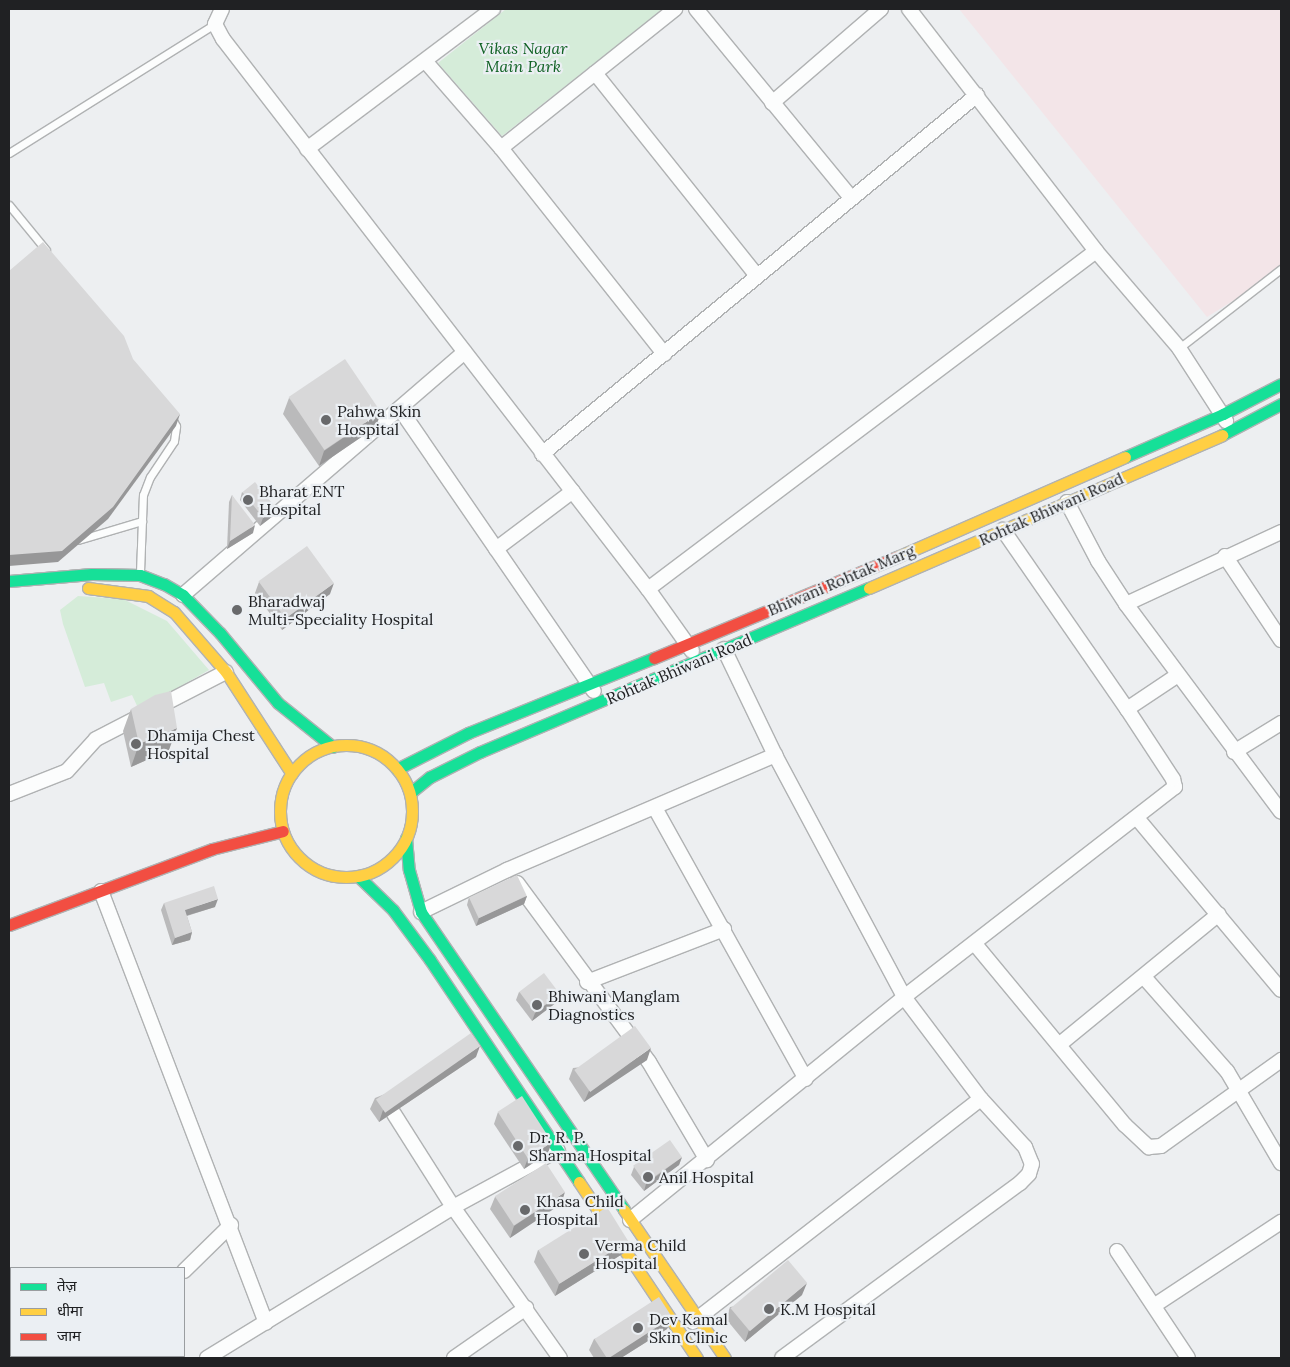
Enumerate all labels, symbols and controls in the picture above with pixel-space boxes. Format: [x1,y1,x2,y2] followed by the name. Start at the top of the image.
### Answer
[479,38,567,76] park label: Vikas Nagar Main Park
[337,401,421,439] place label: Pahwa Skin Hospital
[319,413,333,427] marker: Pahwa Skin Hospital
[976,468,1126,550] street label: Rohtak Bhiwani Road
[259,481,344,519] place label: Bharat ENT Hospital
[241,493,255,507] marker: Bharat ENT Hospital
[765,540,917,620] street label: Bhiwani Rohtak Marg
[248,591,433,629] place label: Bharadwaj Multi-Speciality Hospital
[230,603,244,617] marker: Bharadwaj Multi-Speciality Hospital
[603,630,755,708] street label: Rohtak Bhiwani Road
[147,725,255,763] place label: Dhamija Chest Hospital
[129,737,143,751] marker: Dhamija Chest Hospital
[548,986,680,1024] place label: Bhiwani Manglam Diagnostics
[530,998,544,1012] marker: Bhiwani Manglam Diagnostics
[529,1127,652,1165] place label: Dr. R. P. Sharma Hospital
[511,1139,525,1153] marker: Dr. R. P. Sharma Hospital
[659,1167,754,1187] place label: Anil Hospital
[641,1170,655,1184] marker: Anil Hospital
[536,1191,624,1229] place label: Khasa Child Hospital
[518,1203,532,1217] marker: Khasa Child Hospital
[595,1235,686,1273] place label: Verma Child Hospital
[577,1247,591,1261] marker: Verma Child Hospital
[10,1267,185,1357] legend
[57,1276,77,1295] text: तेज़
[780,1299,876,1319] place label: K.M Hospital
[57,1301,83,1320] text: धीमा
[762,1302,776,1316] marker: K.M Hospital
[649,1309,728,1347] place label: Dev Kamal Skin Clinic
[631,1321,645,1335] marker: Dev Kamal Skin Clinic
[57,1326,81,1345] text: जाम

